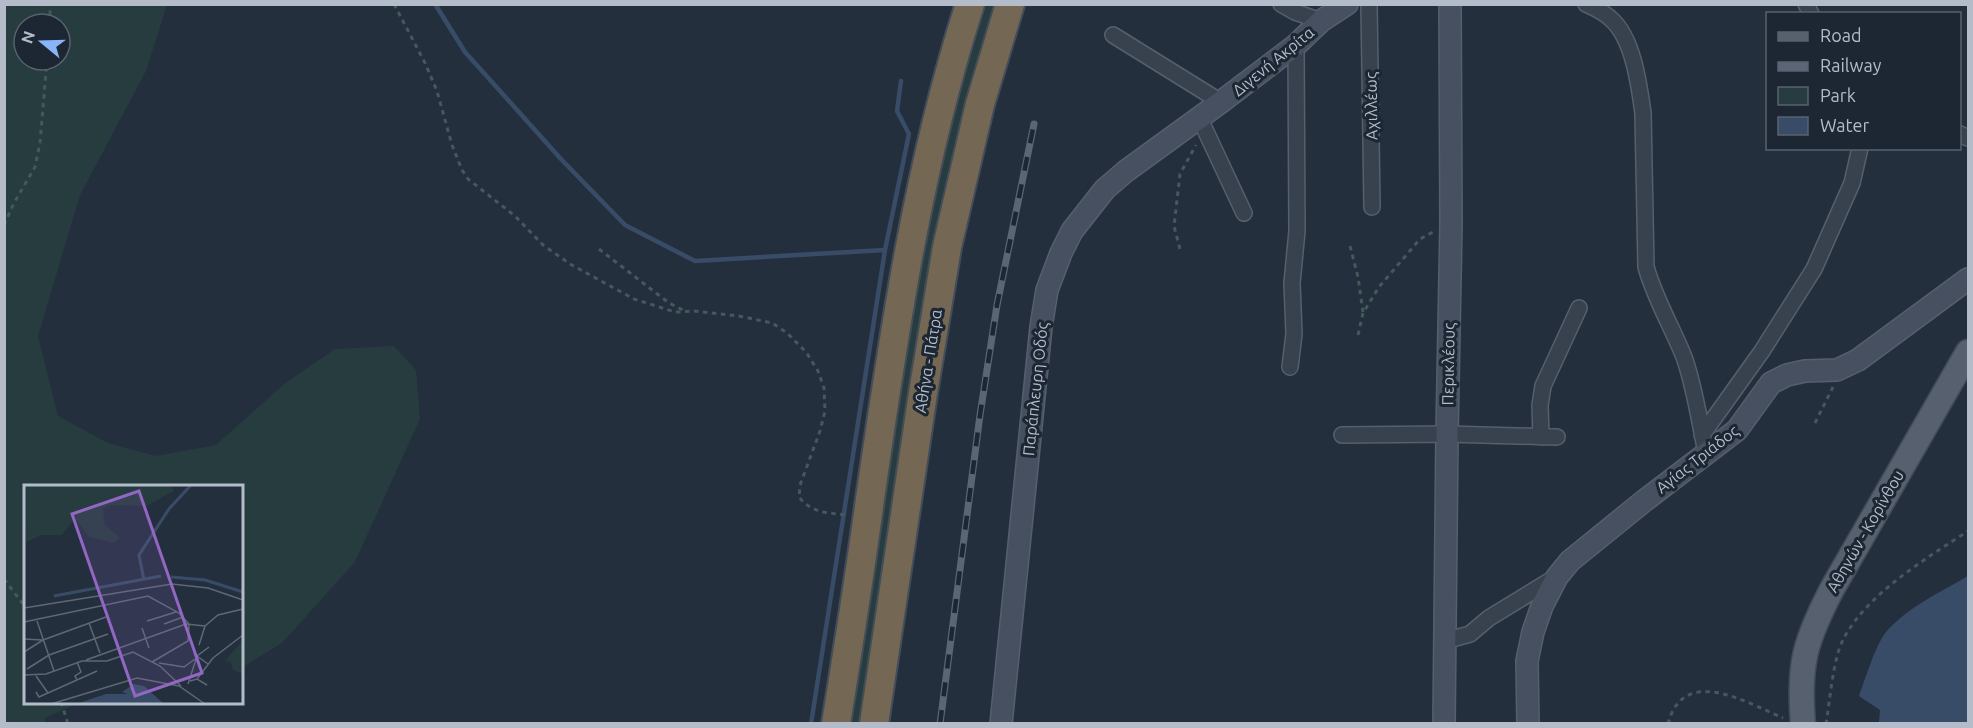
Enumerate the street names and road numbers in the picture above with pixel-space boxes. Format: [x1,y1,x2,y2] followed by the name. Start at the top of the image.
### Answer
[1229,23,1318,99] street label: Διγενή Ακρίτα
[1361,72,1382,140] street label: Αχιλλέως
[911,308,945,414] street label: Αθήνα - Πάτρα
[1019,321,1052,457] street label: Παράπλευρη Οδός
[1438,322,1459,406] street label: Περικλέους
[1652,421,1742,498] street label: Αγίας Τριάδος
[1823,467,1907,595] street label: Αθηνών - Κορίνθου

